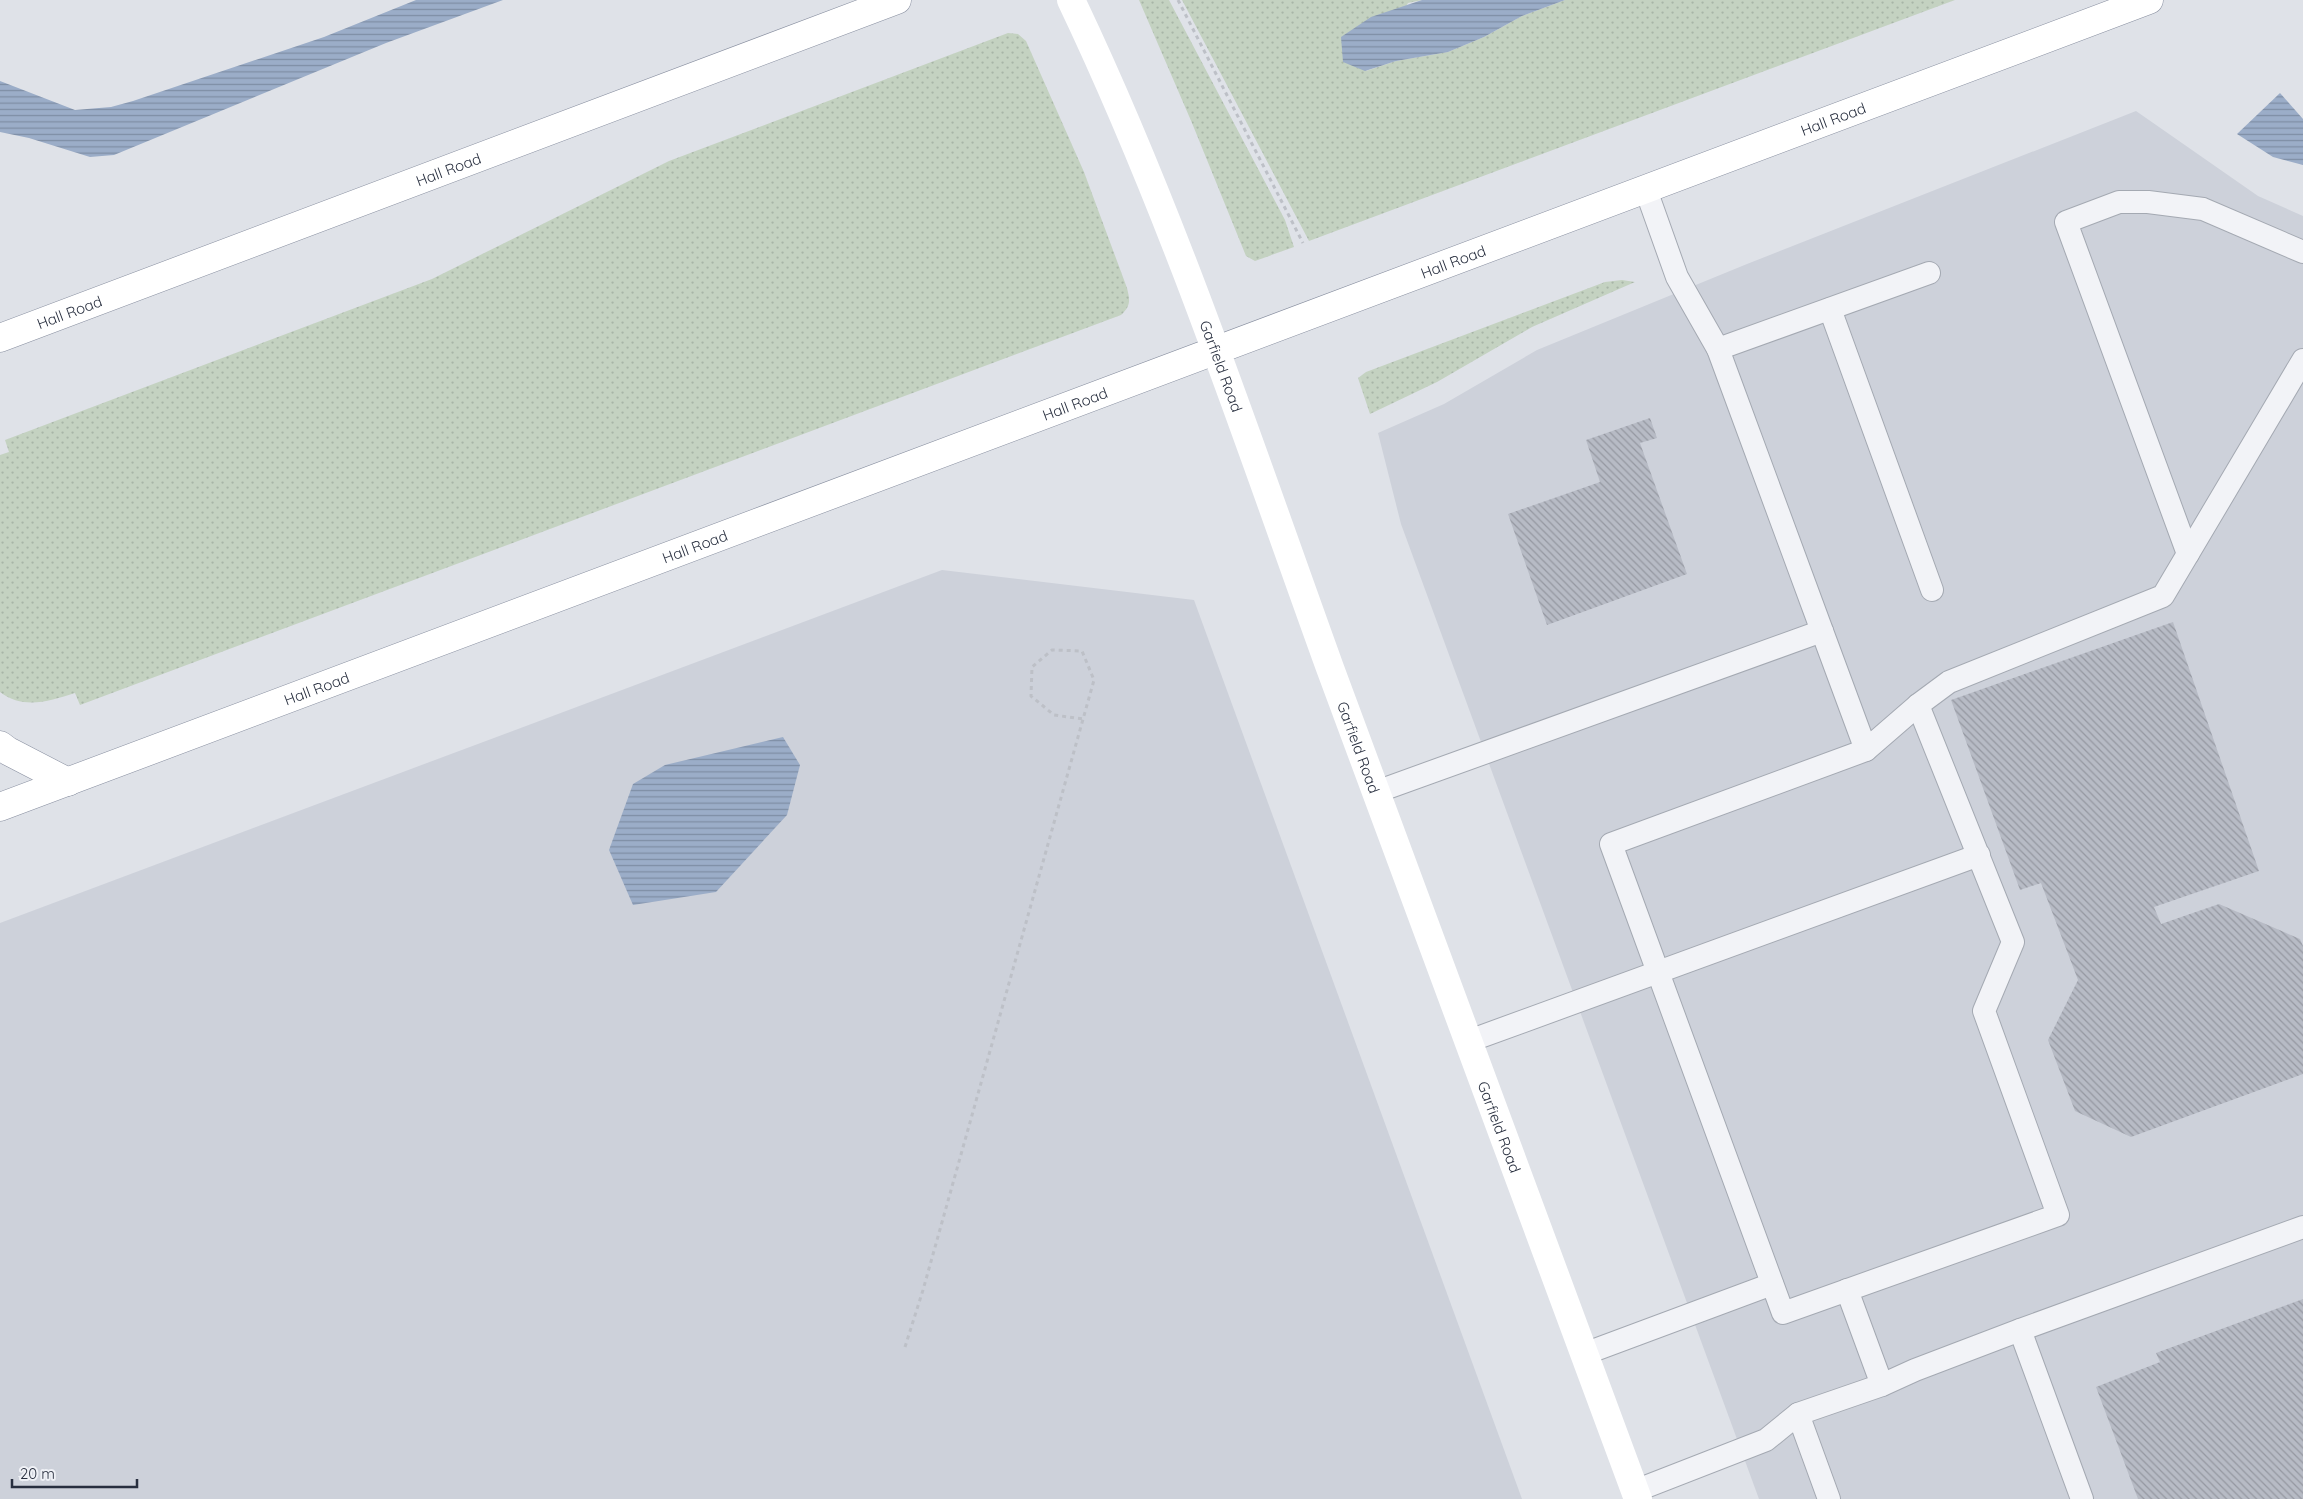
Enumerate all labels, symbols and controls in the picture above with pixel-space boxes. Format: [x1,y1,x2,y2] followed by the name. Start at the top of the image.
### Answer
[1798,98,1868,140] street label: Hall Road
[413,148,483,190] street label: Hall Road
[1418,241,1488,282] street label: Hall Road
[34,291,104,333] street label: Hall Road
[1196,318,1247,415] street label: Garfield Road
[1039,383,1110,424] street label: Hall Road
[659,525,730,567] street label: Hall Road
[281,667,352,709] street label: Hall Road
[1333,699,1384,796] street label: Garfield Road
[1474,1078,1525,1175] street label: Garfield Road
[12,1456,138,1488] scale bar
[20,1464,55,1483] text: 20 m

